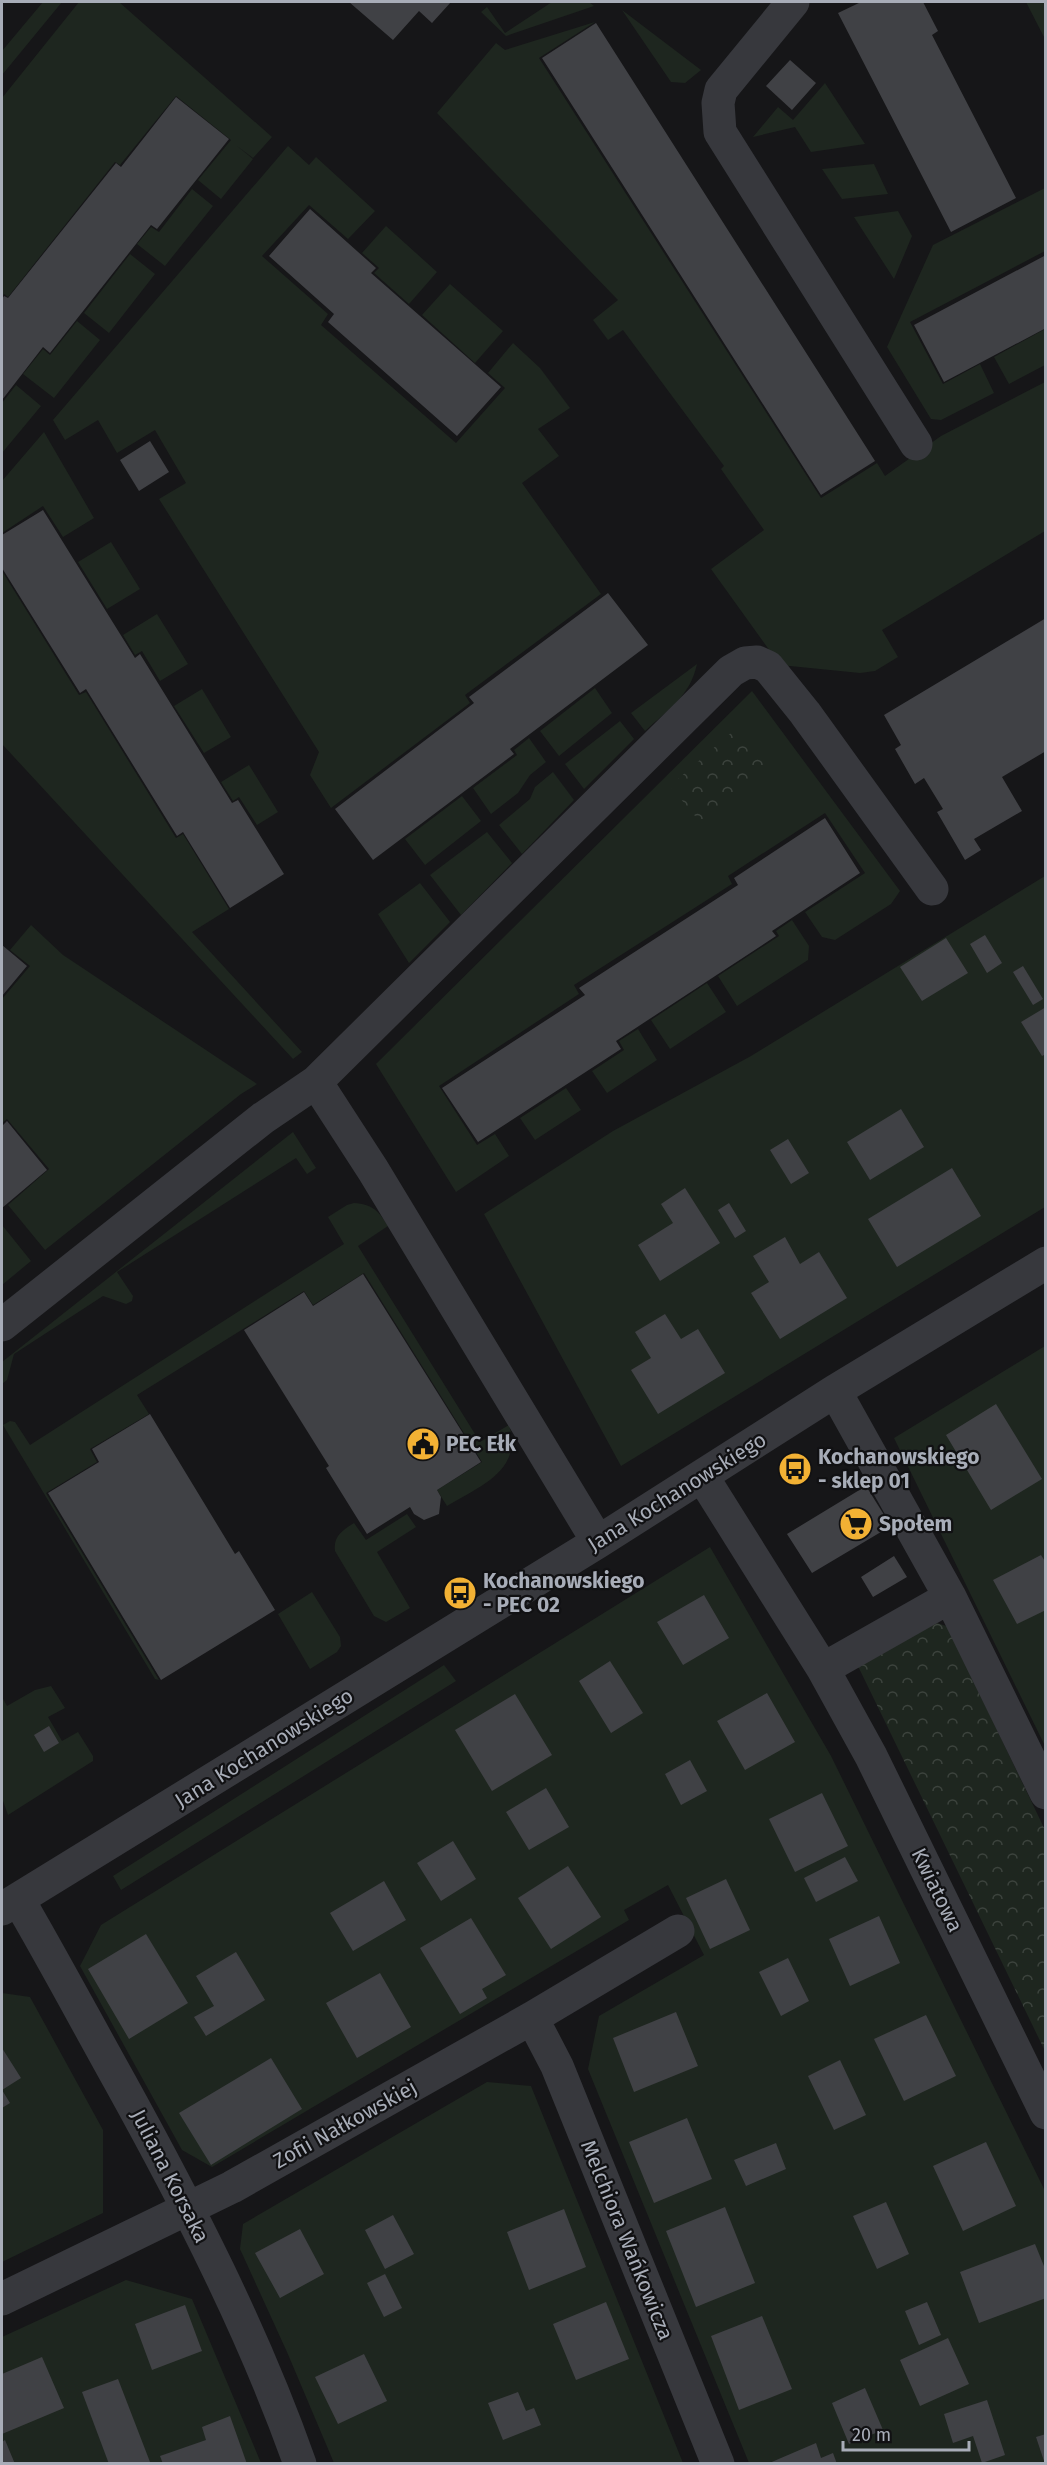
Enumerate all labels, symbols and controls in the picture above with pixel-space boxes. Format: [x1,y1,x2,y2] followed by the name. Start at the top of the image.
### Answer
[405,1426,441,1462] public building icon: PEC Ełk
[583,1426,771,1558] street label: Jana Kochanowskiego
[446,1431,517,1457] place label: PEC Ełk
[818,1444,980,1494] place label: Kochanowskiego - sklep 01
[777,1451,813,1487] bus stop icon: Kochanowskiego - sklep 01
[838,1506,874,1542] supermarket icon: Społem
[879,1511,952,1537] place label: Społem
[483,1568,645,1618] place label: Kochanowskiego - PEC 02
[442,1575,478,1611] bus stop icon: Kochanowskiego - PEC 02
[170,1682,358,1814] street label: Jana Kochanowskiego
[905,1844,969,1936] street label: Kwiatowa
[269,2074,421,2174] street label: Zofii Nałkowskiej
[125,2105,215,2247] street label: Juliana Korsaka
[575,2136,679,2344] street label: Melchiora Wańkowicza
[843,2414,969,2452] scale bar
[852,2424,891,2446] text: 20 m

